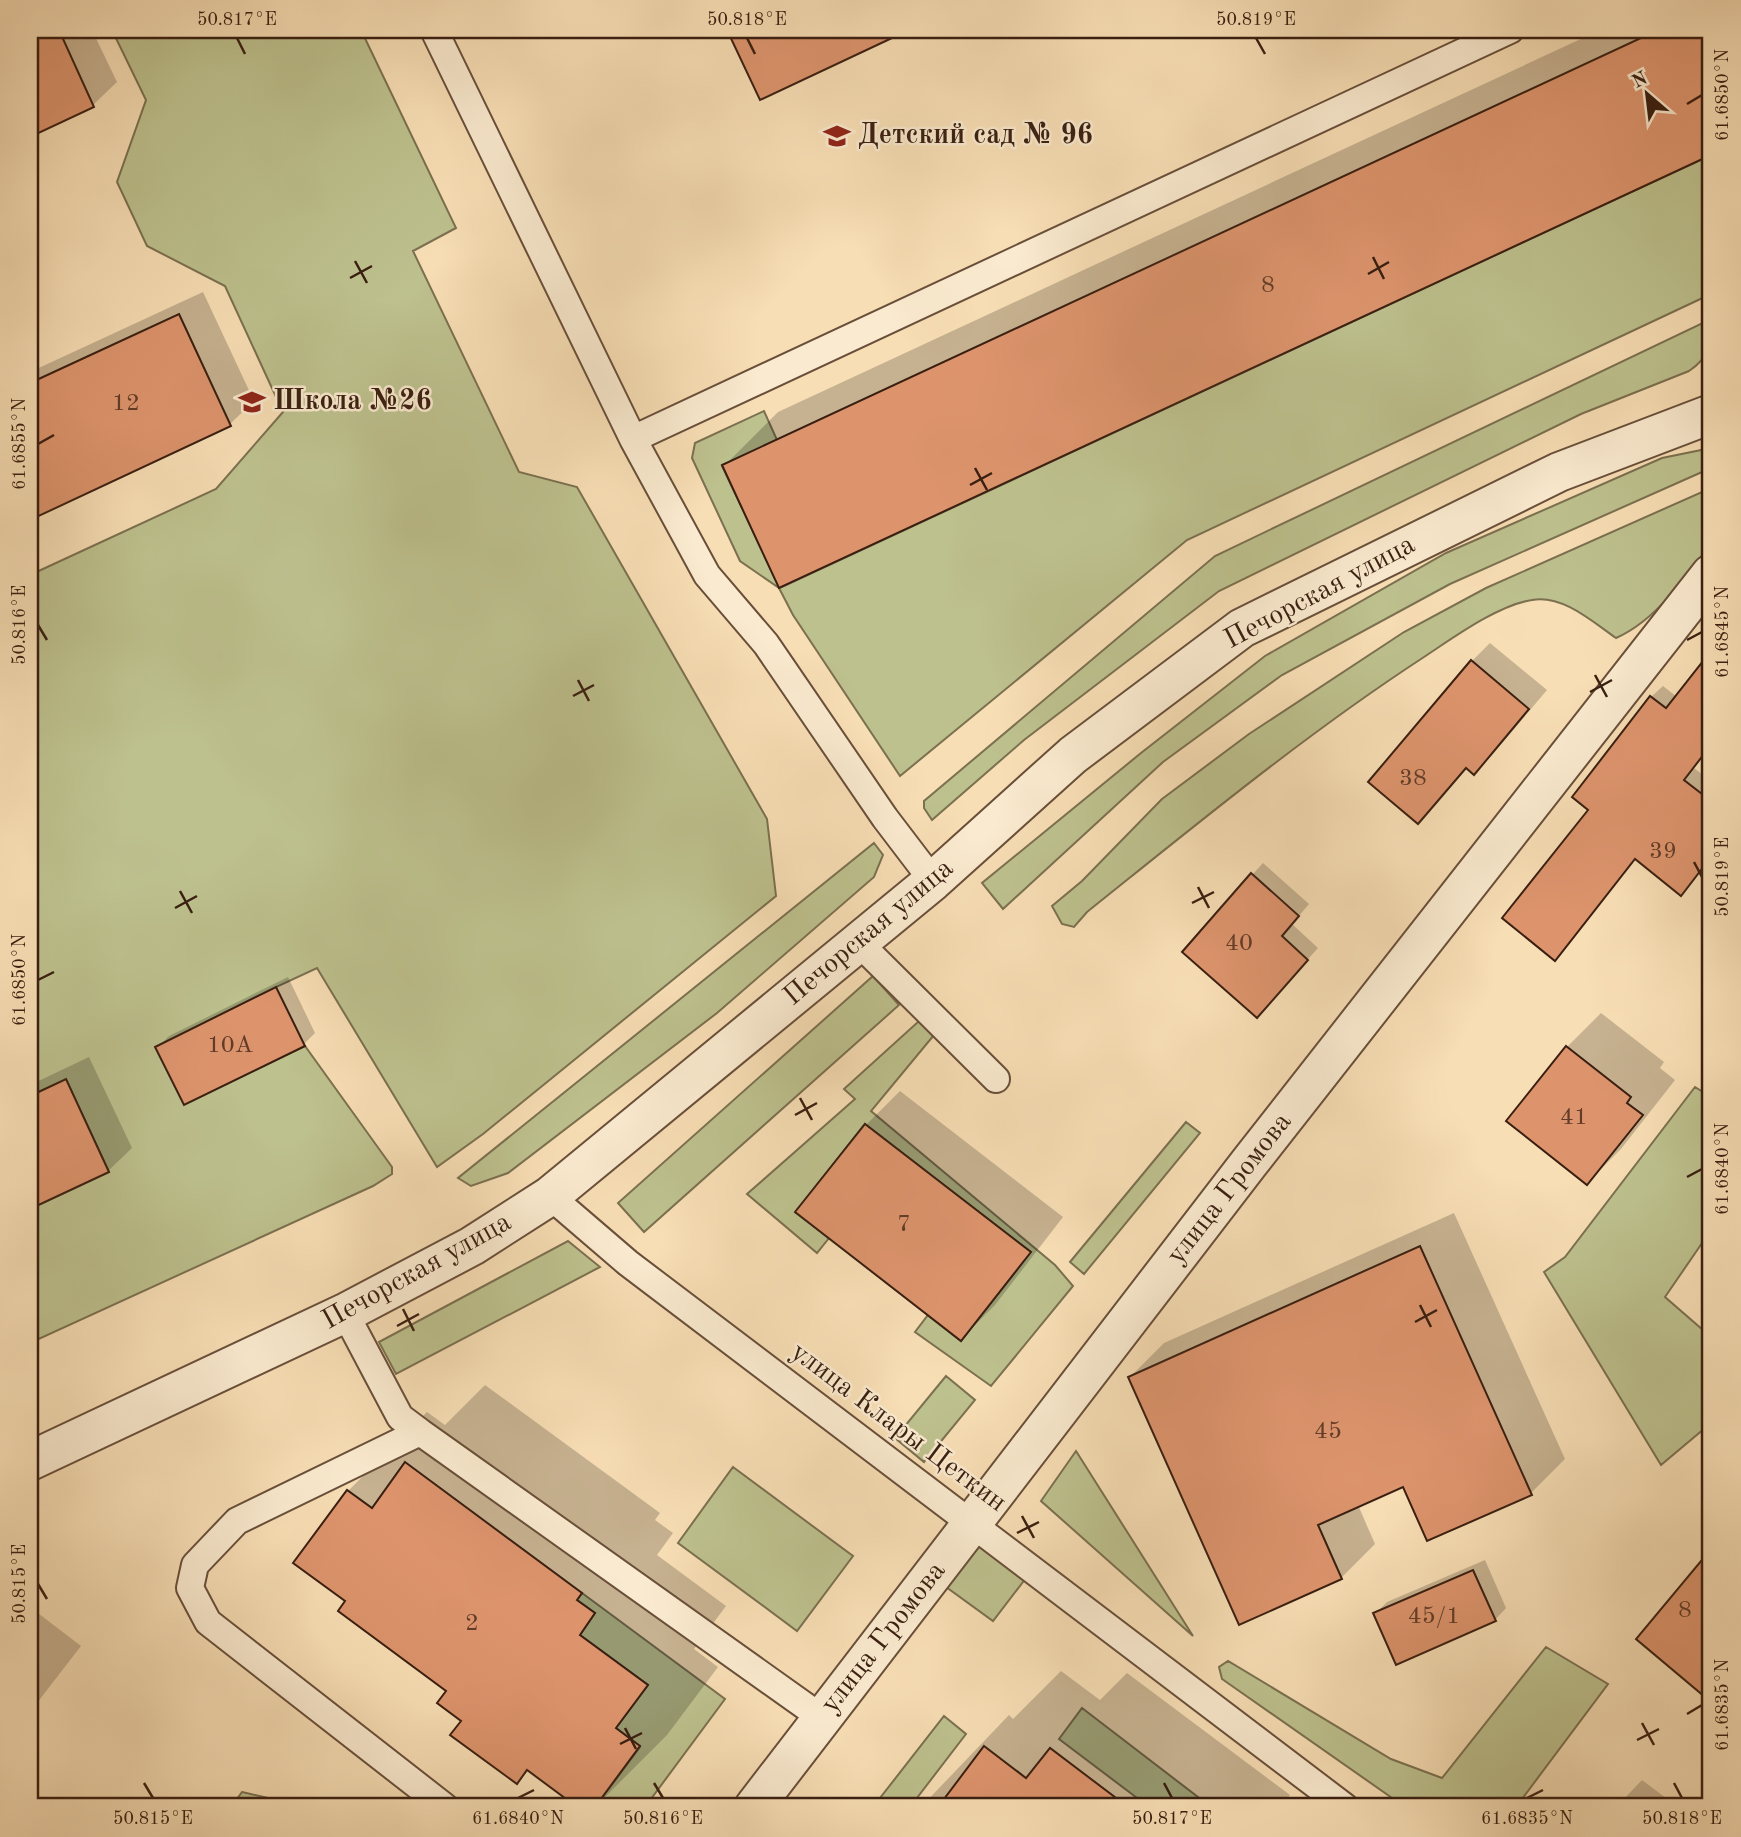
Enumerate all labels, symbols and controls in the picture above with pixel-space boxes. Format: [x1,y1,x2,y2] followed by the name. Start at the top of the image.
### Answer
[197,11,277,29] text: 50.817°E
[707,11,787,29] text: 50.818°E
[1216,11,1296,29] text: 50.819°E
[1714,49,1732,141] text: 61.6850°N
[1612,60,1682,130] north arrow
[1629,69,1651,93] text: N
[822,121,852,151] school or university icon: Детский сад № 96
[858,121,1093,150] place label: Детский сад № 96
[1261,274,1275,298] house number: 8
[237,387,267,417] school or university icon: Школа №26
[273,387,432,416] place label: Школа №26
[112,392,140,416] house number: 12
[11,398,29,490] text: 61.6855°N
[1220,531,1420,655] street label: Печорская улица
[11,585,29,665] text: 50.816°E
[1714,586,1732,678] text: 61.6845°N
[1399,767,1427,791] house number: 38
[1714,837,1732,917] text: 50.819°E
[1649,840,1677,864] house number: 39
[779,854,959,1012] street label: Печорская улица
[1225,932,1253,956] house number: 40
[11,934,29,1026] text: 61.6850°N
[207,1034,253,1058] house number: 10А
[1560,1106,1588,1130] house number: 41
[1163,1108,1298,1270] street label: улица Громова
[1714,1123,1732,1215] text: 61.6840°N
[318,1208,516,1336] street label: Печорская улица
[897,1213,911,1237] house number: 7
[785,1338,1011,1518] street label: улица Клары Цеткин
[1314,1420,1342,1444] house number: 45
[11,1544,29,1624] text: 50.815°E
[817,1557,952,1719] street label: улица Громова
[1678,1599,1692,1623] house number: 8
[1408,1605,1460,1629] house number: 45/1
[465,1612,479,1636] house number: 2
[1714,1659,1732,1751] text: 61.6835°N
[113,1810,193,1828] text: 50.815°E
[472,1810,564,1828] text: 61.6840°N
[623,1810,703,1828] text: 50.816°E
[1132,1810,1212,1828] text: 50.817°E
[1481,1810,1573,1828] text: 61.6835°N
[1642,1810,1722,1828] text: 50.818°E

